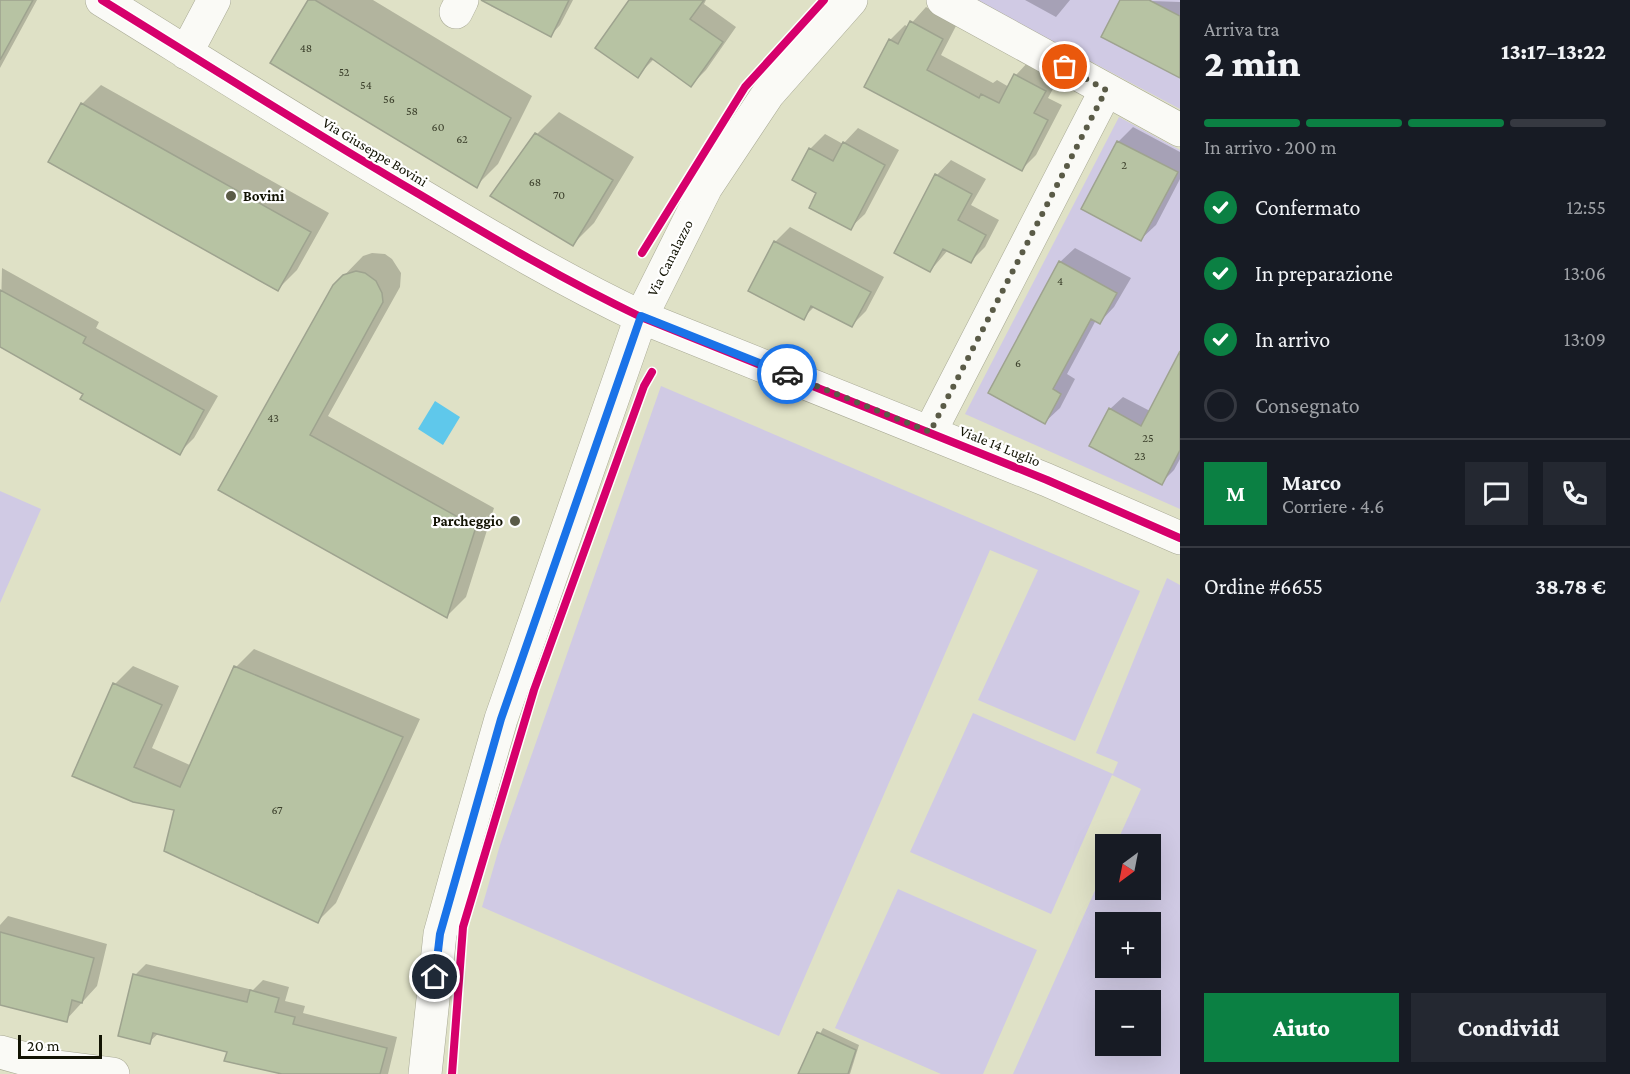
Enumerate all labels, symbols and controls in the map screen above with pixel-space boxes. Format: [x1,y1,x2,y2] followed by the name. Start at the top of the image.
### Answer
[1204,18,1280,40] text: Arriva tra
[1501,39,1606,64] text: 13:17–13:22
[300,41,312,55] house number: 48
[1039,41,1090,92] pin
[1204,41,1300,84] text: 2 min
[1048,50,1081,83] icon: bag
[338,65,350,79] house number: 52
[360,78,372,92] house number: 54
[383,92,395,106] house number: 56
[406,104,418,118] house number: 58
[319,114,430,191] street label: Via Giuseppe Bovini
[432,120,445,134] house number: 60
[456,132,468,146] house number: 62
[1204,136,1337,158] text: In arrivo · 200 m
[1121,158,1127,172] house number: 2
[529,175,541,189] house number: 68
[243,188,285,204] place label: Bovini
[553,188,565,202] house number: 70
[224,189,238,203] marker: Bovini
[1204,191,1237,224] icon: check
[1255,195,1360,220] text: Confermato
[1567,196,1606,218] text: 12:55
[644,217,696,299] street label: Via Canalazzo
[1204,257,1237,290] icon: check
[1255,261,1393,286] text: In preparazione
[1564,262,1606,284] text: 13:06
[1057,274,1063,288] house number: 4
[1204,323,1237,356] icon: check
[1255,327,1330,352] text: In arrivo
[1564,328,1606,350] text: 13:09
[757,344,817,404] courier
[1015,356,1021,370] house number: 6
[771,358,804,391] icon: car
[1255,393,1360,418] text: Consegnato
[267,411,279,425] house number: 43
[957,422,1043,470] street label: Viale 14 Luglio
[1142,431,1154,445] house number: 25
[1134,449,1146,463] house number: 23
[1465,462,1528,525] button: chat
[1543,462,1606,525] button: phone
[1282,470,1341,495] text: Marco
[1226,481,1245,506] text: M
[1282,495,1384,517] text: Corriere · 4.6
[432,513,503,529] place label: Parcheggio
[508,514,522,528] marker: Parcheggio
[1204,574,1323,599] text: Ordine #6655
[1535,574,1606,599] text: 38.78 €
[271,803,283,817] house number: 67
[1095,834,1161,900] north arrow
[1095,834,1161,1056] map controls
[1095,912,1161,978] button: +
[409,951,460,1002] pin
[418,960,451,993] icon: home
[1095,990,1161,1056] button: −
[1204,993,1399,1062] button: Aiuto
[1411,993,1606,1062] button: Condividi
[18,1032,102,1060] scale bar
[27,1037,60,1054] text: 20 m

